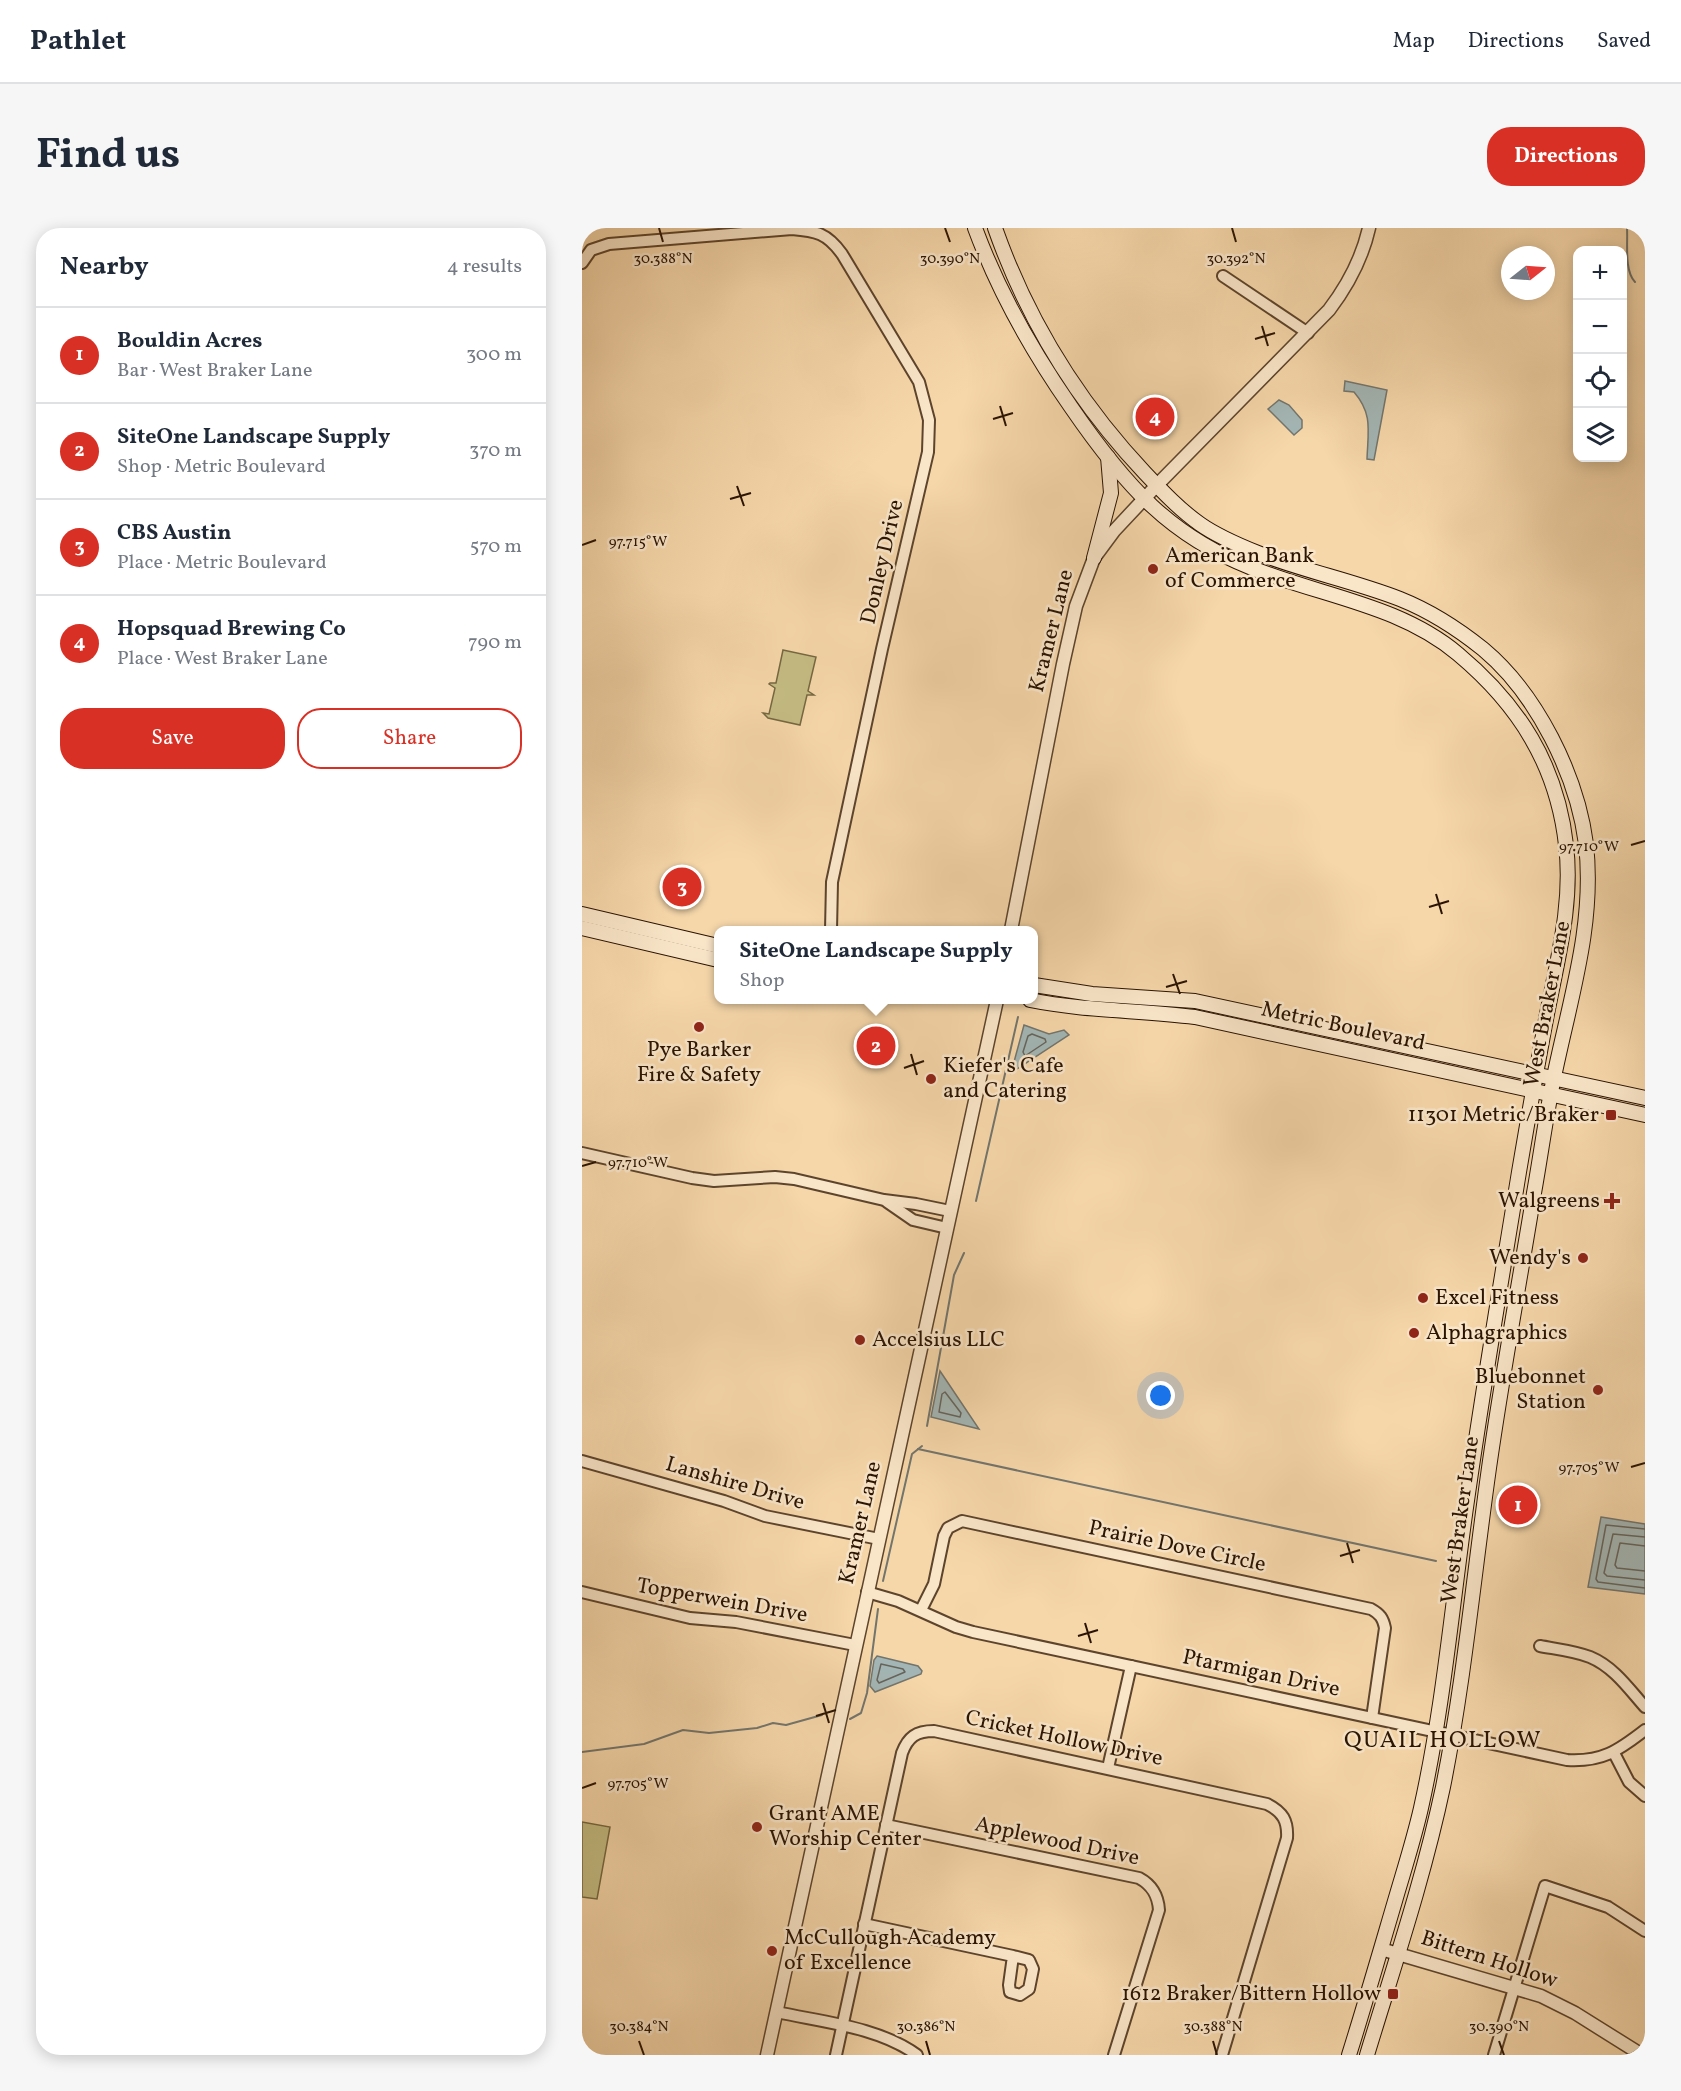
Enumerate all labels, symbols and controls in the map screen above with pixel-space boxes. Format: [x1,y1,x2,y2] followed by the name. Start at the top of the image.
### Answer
[30,22,126,61] text: Pathlet
[1393,27,1435,56] text: Map
[1468,27,1564,56] text: Directions
[1597,27,1651,56] text: Saved
[36,127,180,186] text: Find us
[1487,127,1645,186] button: Directions
[1501,246,1555,300] north arrow
[1573,246,1627,462] map controls
[1573,246,1627,300] button: +
[60,249,149,285] text: Nearby
[633,249,693,270] text: 30.388°N
[920,249,980,270] text: 30.390°N
[1206,249,1266,270] text: 30.392°N
[447,253,522,281] text: 4 results
[1573,300,1627,354] button: −
[117,326,262,357] text: Bouldin Acres
[75,341,84,369] text: 1
[466,341,522,369] text: 300 m
[1573,354,1627,408] button: locate
[117,357,312,385] text: Bar · West Braker Lane
[1136,394,1174,440] pin: 4
[1573,408,1627,462] button: layers
[117,422,390,453] text: SiteOne Landscape Supply
[74,437,85,465] text: 2
[469,437,522,465] text: 370 m
[117,453,326,481] text: Shop · Metric Boulevard
[854,497,912,627] street label: Donley Drive
[117,518,231,549] text: CBS Austin
[609,532,667,553] text: 97.715°W
[74,533,85,561] text: 3
[470,533,522,561] text: 570 m
[1165,541,1314,597] place label: American Bank of Commerce
[117,549,327,577] text: Place · Metric Boulevard
[1146,562,1160,576] marker: American Bank of Commerce
[1022,566,1082,696] street label: Kramer Lane
[117,614,346,645] text: Hopsquad Brewing Co
[73,629,86,657] text: 4
[468,629,522,657] text: 790 m
[117,645,328,673] text: Place · West Braker Lane
[60,708,285,769] button: Save
[297,708,522,769] button: Share
[1559,837,1619,858] text: 97.710°W
[662,864,702,910] pin: 3
[1517,918,1579,1090] street label: West Braker Lane
[714,926,1038,1004] popup
[739,936,1013,967] text: SiteOne Landscape Supply
[739,967,784,995] text: Shop
[1258,994,1428,1060] street label: Metric Boulevard
[692,1020,706,1034] marker: Pye Barker Fire & Safety
[856,1024,896,1068] pin: 2
[637,1035,761,1091] place label: Pye Barker Fire & Safety
[943,1051,1067,1107] place label: Kiefer's Cafe and Catering
[924,1072,938,1086] marker: Kiefer's Cafe and Catering
[1408,1100,1599,1131] place label: 11301 Metric/Braker
[1604,1108,1618,1122] marker: 11301 Metric/Braker
[608,1153,668,1174] text: 97.710°W
[1498,1186,1600,1217] place label: Walgreens
[1605,1194,1619,1208] marker: Walgreens
[1489,1243,1571,1274] place label: Wendy's
[1576,1251,1590,1265] marker: Wendy's
[1435,1283,1559,1314] place label: Excel Fitness
[1416,1291,1430,1305] marker: Excel Fitness
[1426,1318,1567,1349] place label: Alphagraphics
[872,1325,1005,1356] place label: Accelsius LLC
[1407,1326,1421,1340] marker: Alphagraphics
[853,1333,867,1347] marker: Accelsius LLC
[1475,1362,1586,1418] place label: Bluebonnet Station
[1146,1381,1175,1410] your location
[1591,1383,1605,1397] marker: Bluebonnet Station
[1434,1434,1488,1606] street label: West Braker Lane
[662,1449,808,1519] street label: Lanshire Drive
[832,1458,890,1588] street label: Kramer Lane
[1559,1458,1619,1479] text: 97.705°W
[1498,1482,1538,1528] pin: 1
[1085,1513,1269,1581] street label: Prairie Dove Circle
[634,1571,810,1631] street label: Topperwein Drive
[1179,1642,1343,1706] street label: Ptarmigan Drive
[963,1703,1165,1775] street label: Cricket Hollow Drive
[1344,1724,1542,1758] district label: QUAIL HOLLOW
[608,1774,668,1795] text: 97.705°W
[769,1799,921,1855] place label: Grant AME Worship Center
[972,1809,1142,1875] street label: Applewood Drive
[750,1820,764,1834] marker: Grant AME Worship Center
[784,1923,996,1979] place label: McCullough Academy of Excellence
[1417,1923,1561,1997] street label: Bittern Hollow
[765,1944,779,1958] marker: McCullough Academy of Excellence
[1122,1979,1381,2010] place label: 1612 Braker/Bittern Hollow
[1386,1987,1400,2001] marker: 1612 Braker/Bittern Hollow
[609,2017,669,2038] text: 30.384°N
[897,2017,956,2038] text: 30.386°N
[1183,2017,1243,2038] text: 30.388°N
[1469,2017,1529,2038] text: 30.390°N

